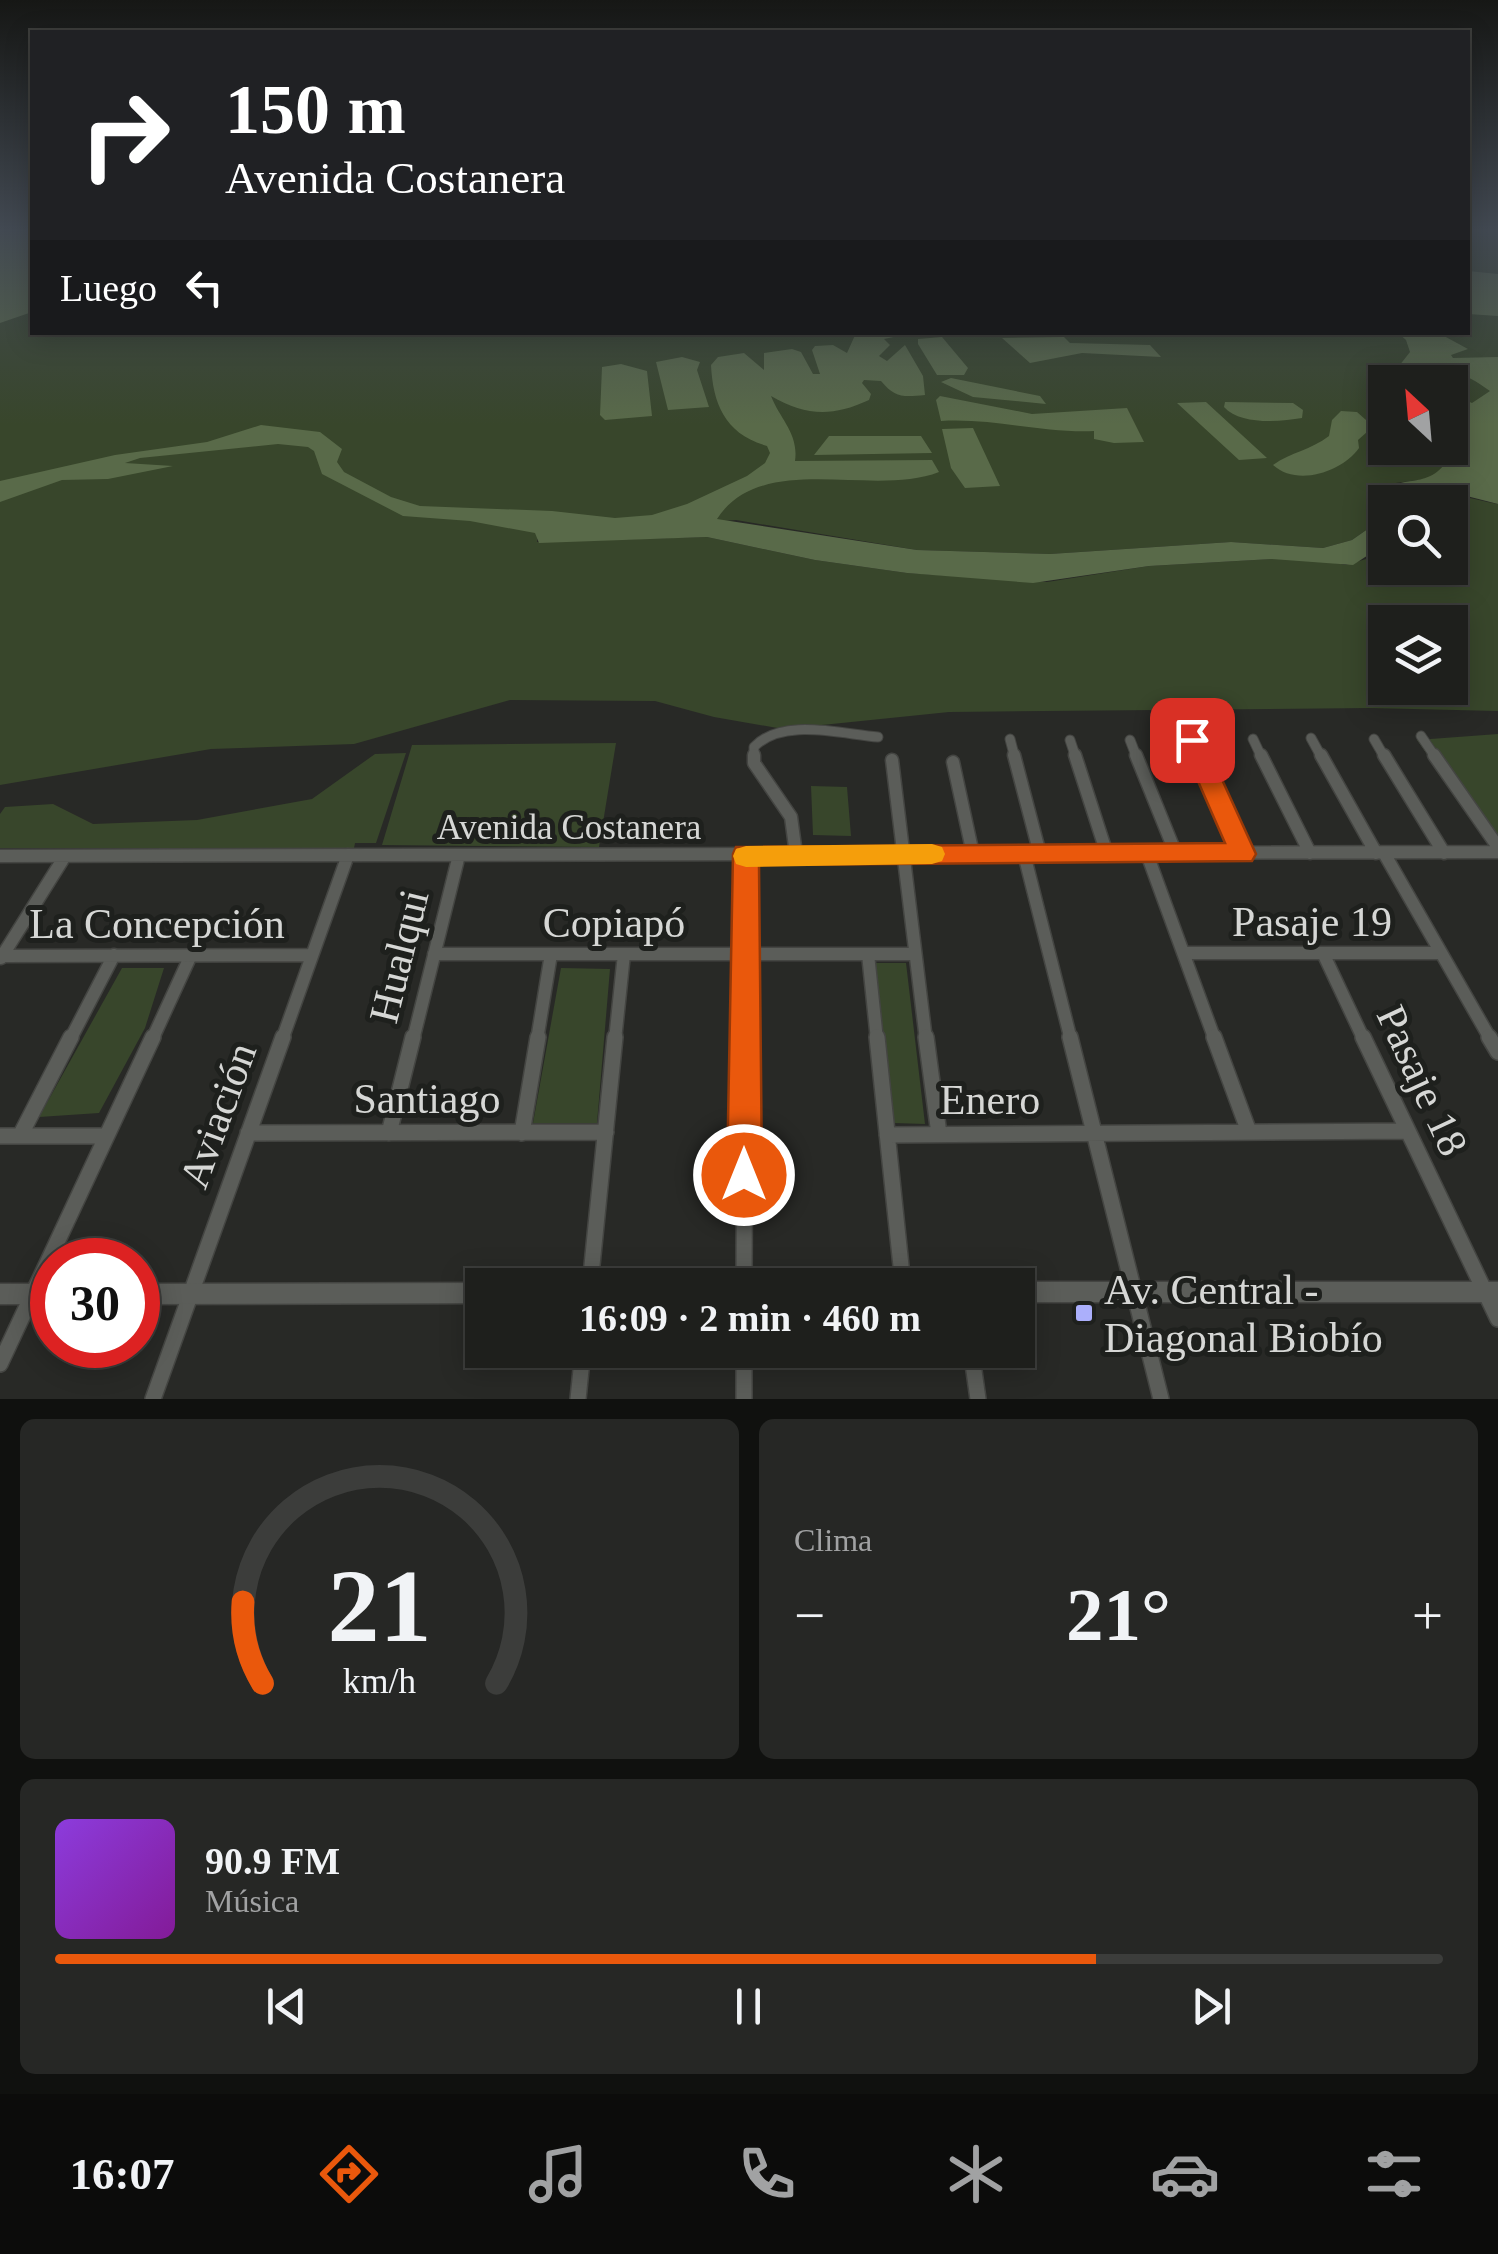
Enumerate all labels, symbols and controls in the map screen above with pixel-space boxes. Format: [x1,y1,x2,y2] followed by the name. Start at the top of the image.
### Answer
[60,70,190,200] icon: right
[225,71,406,148] text: 150 m
[225,153,565,203] text: Avenida Costanera
[177,260,232,315] icon: left
[60,267,157,309] text: Luego
[1368,365,1468,465] north arrow
[1368,365,1468,705] map controls
[1368,485,1468,585] button: search
[1368,605,1468,705] button: layers
[1150,698,1235,783] pin
[1165,713,1220,768] icon: arrive
[437,808,702,847] street label: Avenida Costanera
[360,885,438,1027] street label: Hualqui
[1232,899,1392,945] street label: Pasaje 19
[543,900,685,946] street label: Copiapó
[29,901,285,947] street label: La Concepción
[1367,998,1477,1163] street label: Pasaje 18
[171,1037,265,1194] street label: Aviación
[354,1076,500,1122] street label: Santiago
[940,1077,1040,1123] street label: Enero
[692,1123,796,1227] position arrow
[30,1238,160,1368] speed limit sign: 30
[1104,1267,1383,1361] place label: Av. Central - Diagonal Biobío
[579,1297,921,1339] text: 16:09 · 2 min · 460 m
[1073,1302,1095,1324] marker: Av. Central - Diagonal Biobío
[794,1522,872,1558] text: Clima
[328,1548,432,1663] text: 21
[1066,1573,1171,1656] text: 21°
[794,1585,825,1646] text: −
[1412,1585,1443,1646] text: +
[343,1661,416,1701] text: km/h
[205,1840,340,1882] text: 90.9 FM
[205,1883,299,1919] text: Música
[259,1979,314,2034] icon: previous
[721,1979,776,2034] icon: pause
[1184,1979,1239,2034] icon: next
[314,2139,384,2209] icon: directions
[523,2139,593,2209] icon: music
[732,2139,802,2209] icon: phone
[941,2139,1011,2209] icon: climate
[1150,2139,1220,2209] icon: car
[1359,2139,1429,2209] icon: filters
[70,2149,175,2199] text: 16:07

